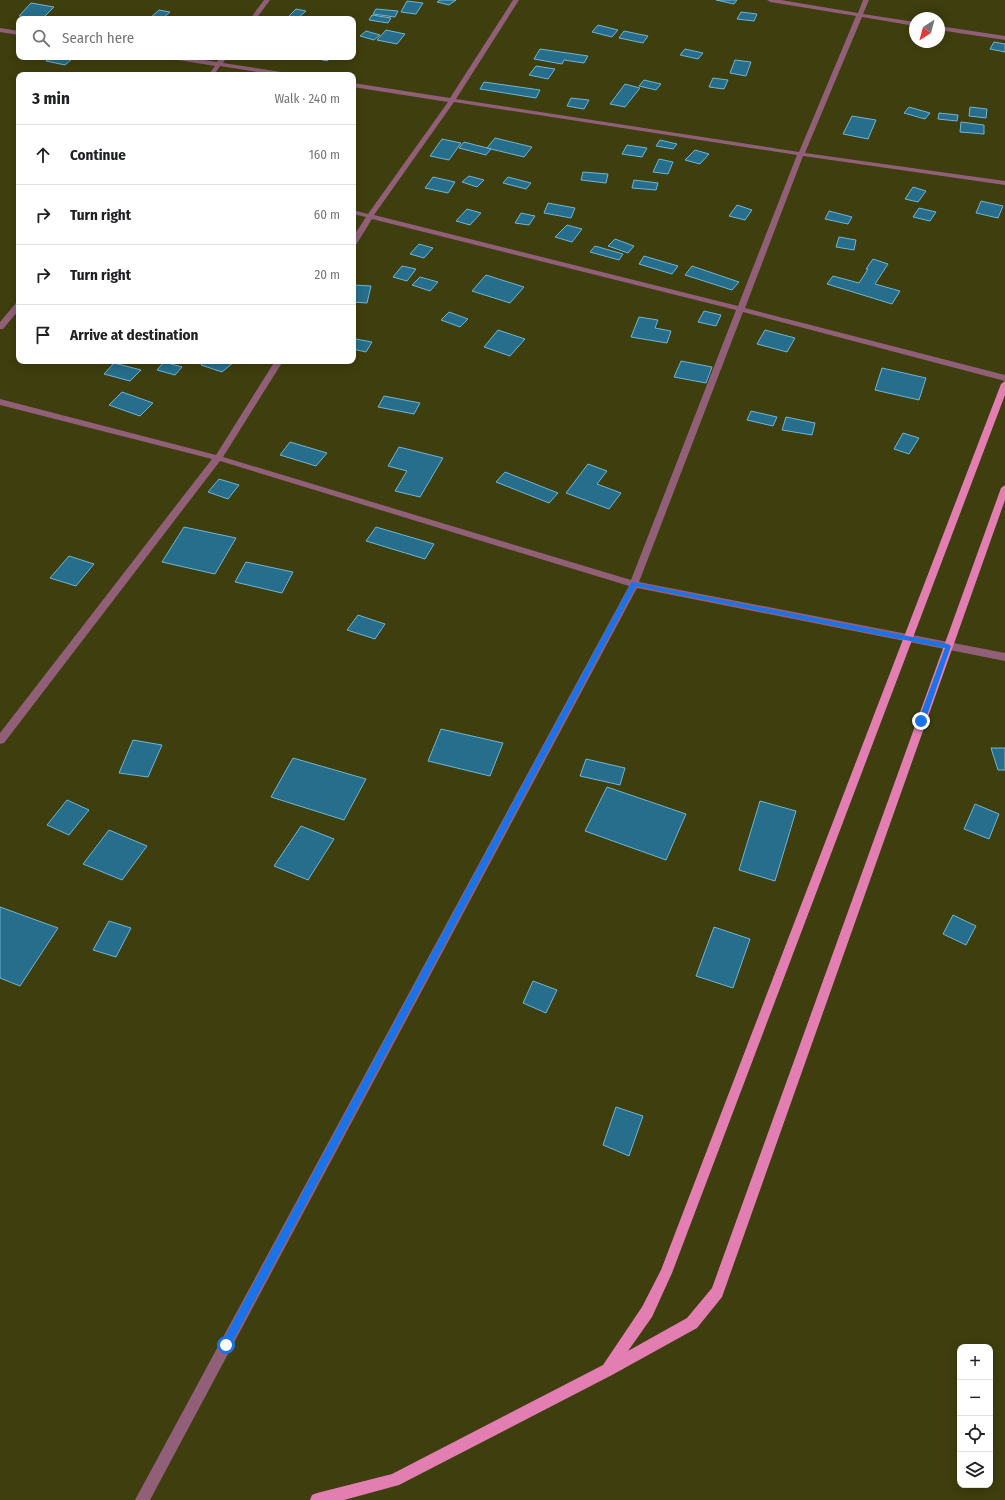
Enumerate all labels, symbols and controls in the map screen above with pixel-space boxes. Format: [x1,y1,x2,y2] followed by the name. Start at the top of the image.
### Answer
[909,12,945,48] north arrow
[16,16,356,60] search box
[30,27,52,49] icon: search
[62,29,134,47] text: Search here
[32,88,70,109] text: 3 min
[274,91,340,106] text: Walk · 240 m
[32,144,54,166] icon: ahead
[70,146,126,164] text: Continue
[309,147,340,162] text: 160 m
[32,204,54,226] icon: right
[70,206,131,224] text: Turn right
[314,207,340,222] text: 60 m
[32,264,54,286] icon: right
[70,266,131,284] text: Turn right
[314,267,340,282] text: 20 m
[32,324,54,346] icon: arrive
[70,326,198,344] text: Arrive at destination
[912,712,930,730] route end
[217,1336,235,1354] route start
[957,1344,993,1488] map controls
[957,1344,993,1380] button: +
[957,1380,993,1416] button: −
[957,1416,993,1452] button: locate
[957,1452,993,1488] button: layers

